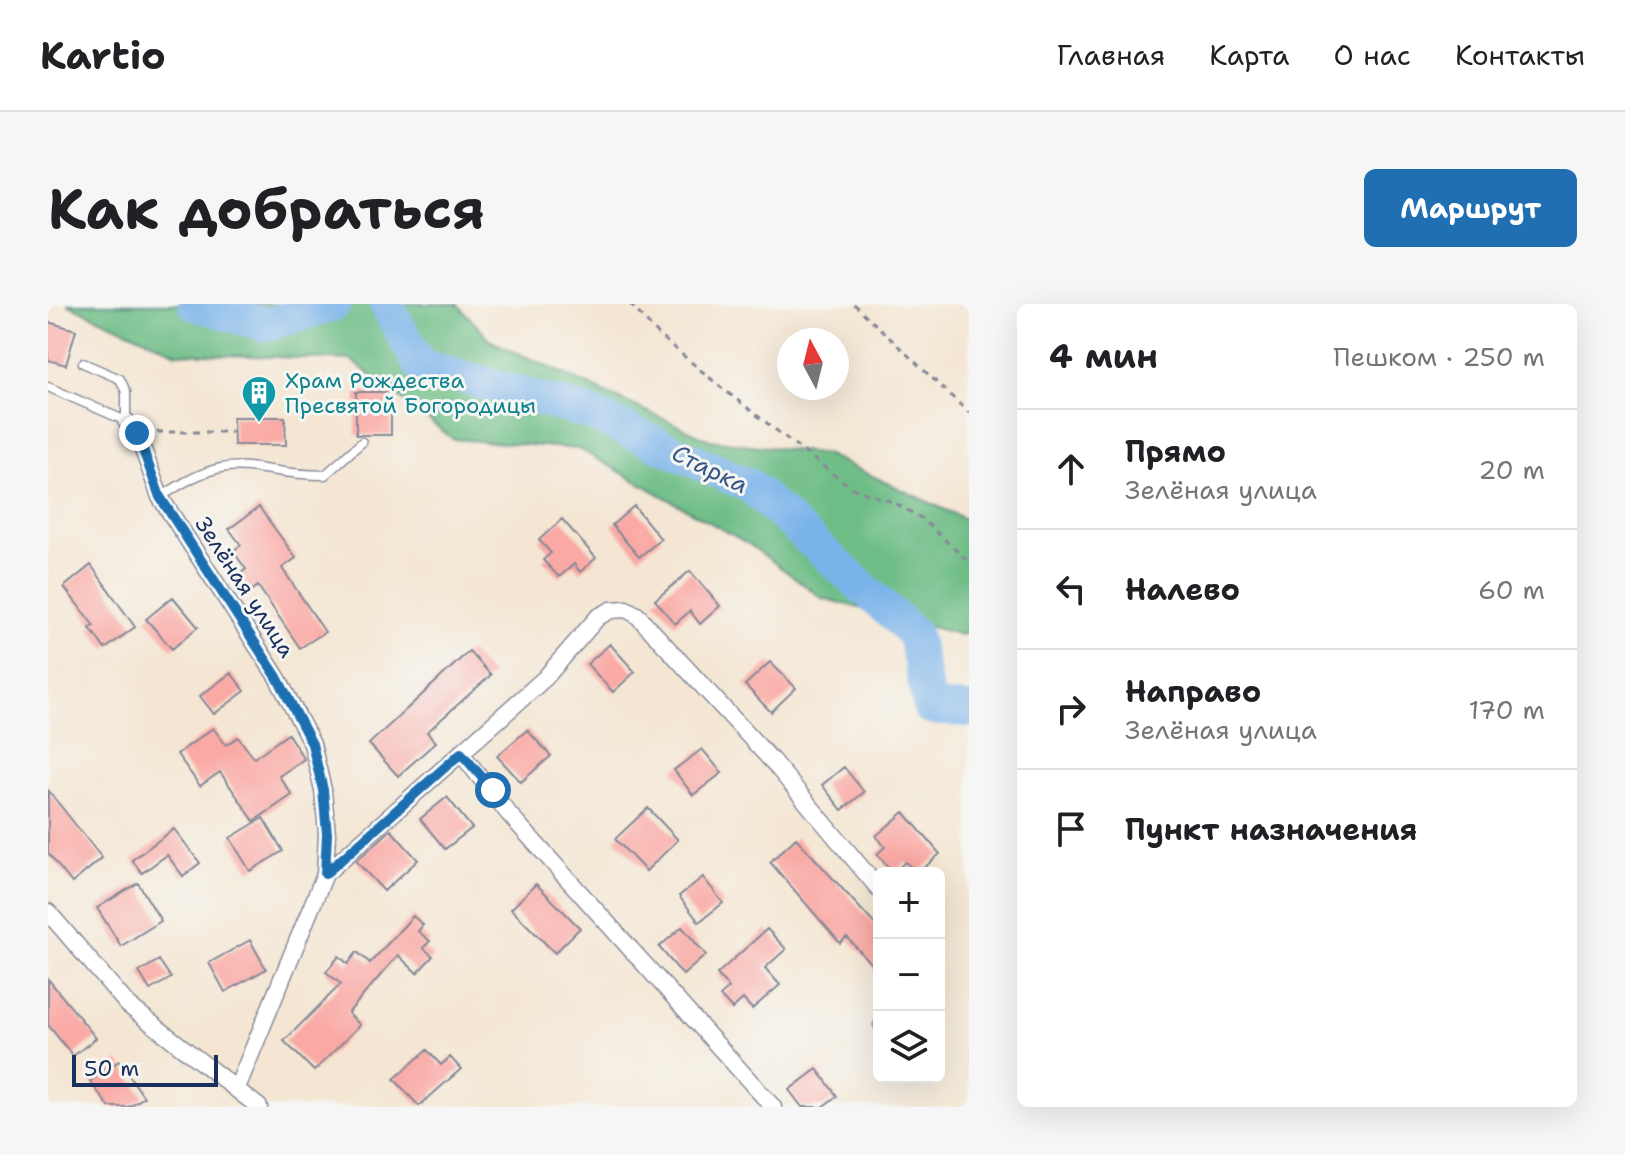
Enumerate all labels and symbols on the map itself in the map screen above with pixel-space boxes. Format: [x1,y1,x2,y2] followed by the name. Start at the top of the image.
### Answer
[777,328,849,400] north arrow
[285,366,536,420] place label: Храм Рождества Пресвятой Богородицы
[240,374,278,424] building icon: Храм Рождества Пресвятой Богородицы
[119,415,155,451] route end
[666,437,754,501] water label: Старка
[189,511,302,663] street label: Зелёная улица
[475,772,511,808] route start
[72,1051,218,1087] scale bar

